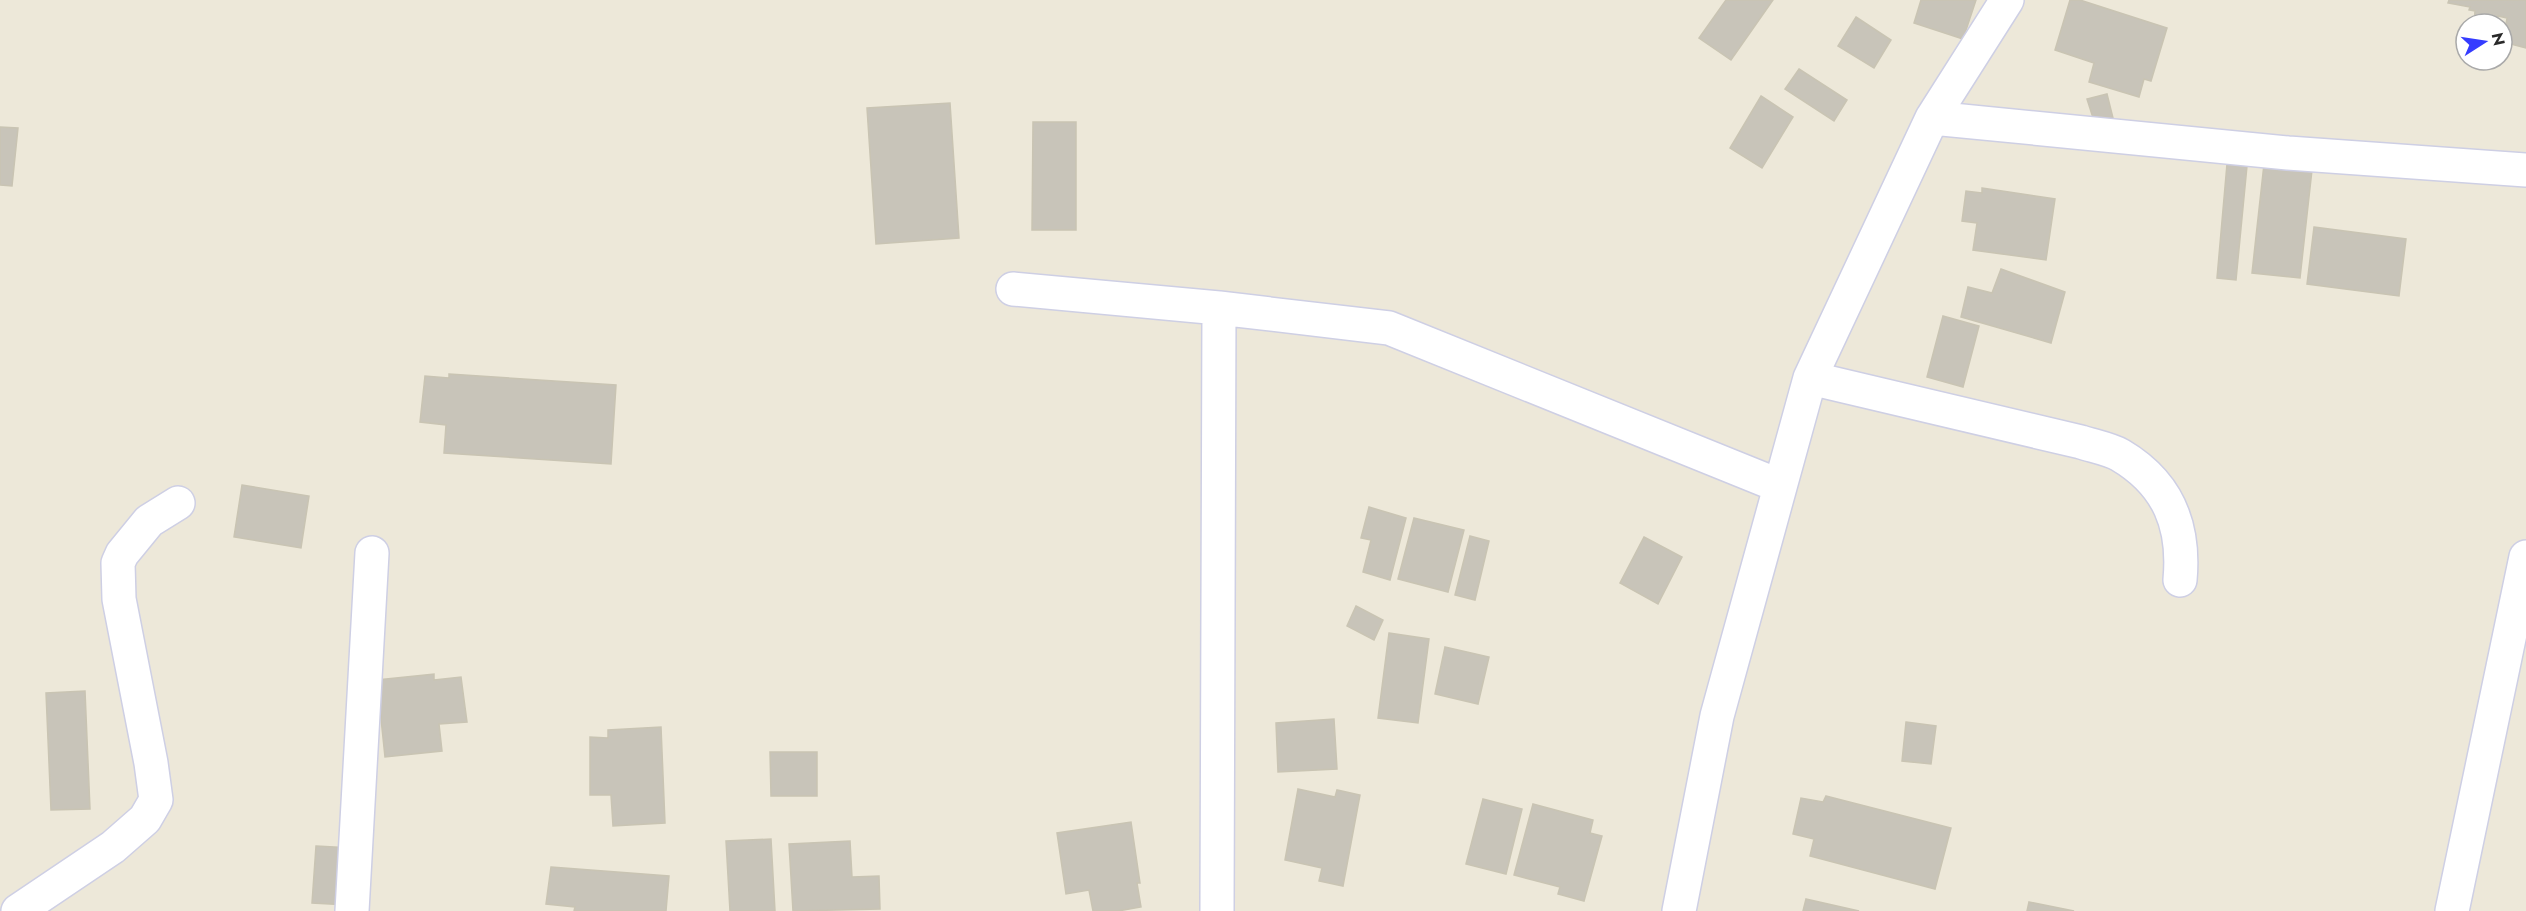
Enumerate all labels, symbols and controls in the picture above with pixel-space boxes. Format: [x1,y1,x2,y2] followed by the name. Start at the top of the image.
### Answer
[2454,12,2514,72] north arrow
[2486,30,2511,48] text: N

